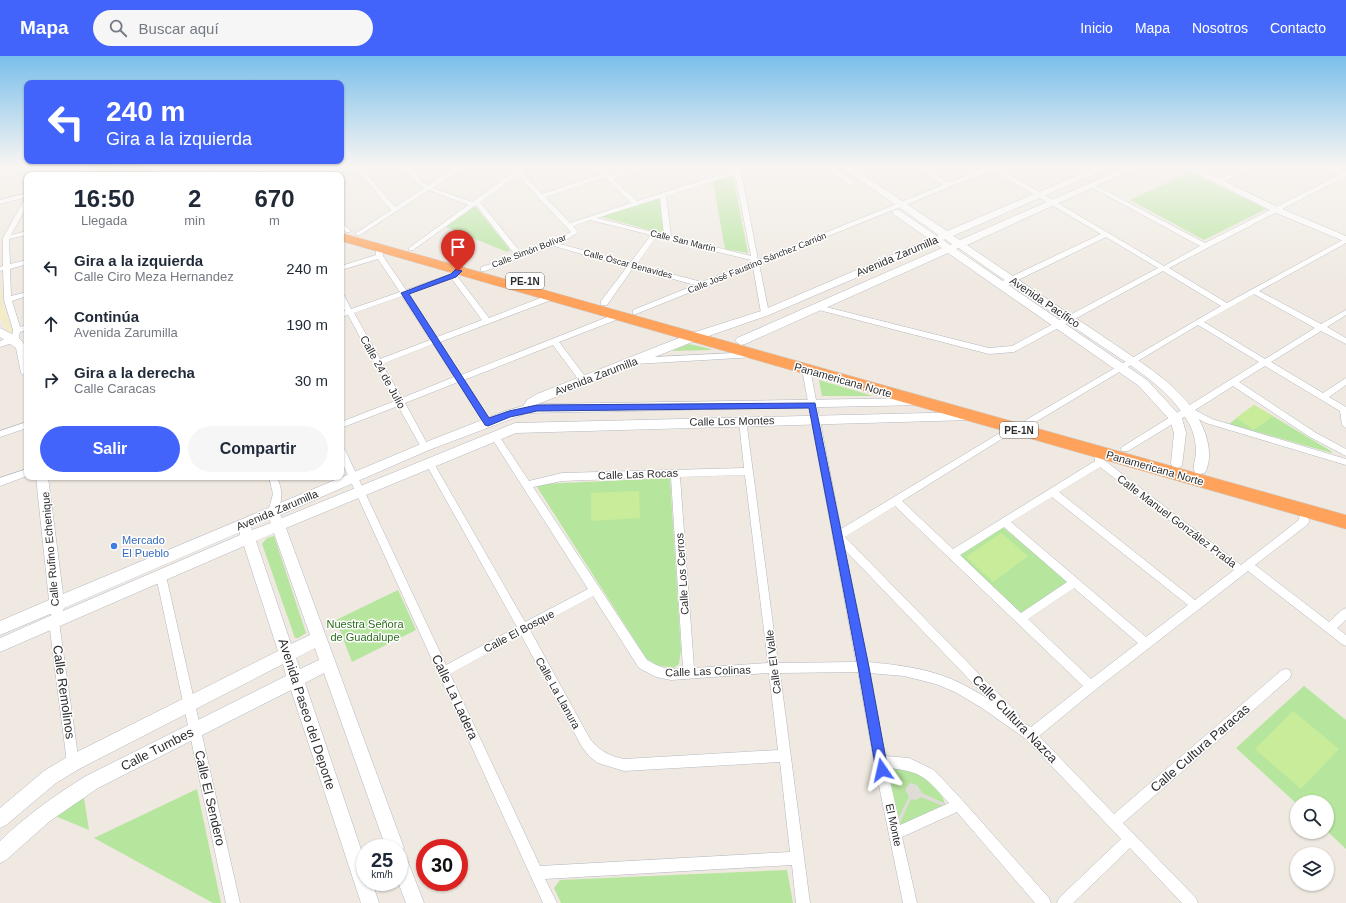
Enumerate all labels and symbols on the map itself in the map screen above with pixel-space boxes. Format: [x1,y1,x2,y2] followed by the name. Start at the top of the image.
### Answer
[649,228,717,254] street label: Calle San Martín
[441,230,475,271] pin
[686,231,828,295] street label: Calle José Faustino Sánchez Carrión
[490,232,568,270] street label: Calle Simón Bolívar
[854,233,941,279] street label: Avenida Zarumilla
[582,247,674,281] street label: Calle Óscar Benavides
[506,273,544,289] road number: PE-1N
[1008,274,1082,330] street label: Avenida Pacífico
[358,334,408,410] street label: Calle 24 de Julio
[553,354,640,397] street label: Avenida Zarumilla
[793,360,893,400] street label: Panamericana Norte
[689,414,775,428] street label: Calle Los Montes
[1000,422,1038,438] road number: PE-1N
[1105,448,1205,488] street label: Panamericana Norte
[598,467,679,481] street label: Calle Las Rocas
[1115,472,1240,570] street label: Calle Manuel González Prada
[234,487,321,533] street label: Avenida Zarumilla
[39,491,61,607] street label: Calle Rufino Echenique
[673,532,691,615] street label: Calle Los Cerros
[122,534,169,559] place label: Mercado El Pueblo
[109,541,119,551] marker: Mercado El Pueblo
[482,607,556,655] street label: Calle El Bosque
[326,618,404,643] park label: Nuestra Señora de Guadalupe
[763,629,783,695] street label: Calle El Valle
[275,637,339,791] street label: Avenida Paseo del Deporte
[50,644,78,740] street label: Calle Remolinos
[429,652,482,742] street label: Calle La Ladera
[533,655,583,732] street label: Calle La Llanura
[665,663,751,678] street label: Calle Las Colinas
[969,672,1061,766] street label: Calle Cultura Nazca
[1147,701,1253,795] street label: Calle Cultura Paracas
[118,724,196,774] street label: Calle Tumbes
[192,749,228,847] street label: Calle El Sendero
[861,749,903,791] position arrow
[884,803,904,847] street label: El Monte
[416,839,468,891] speed limit sign: 30

